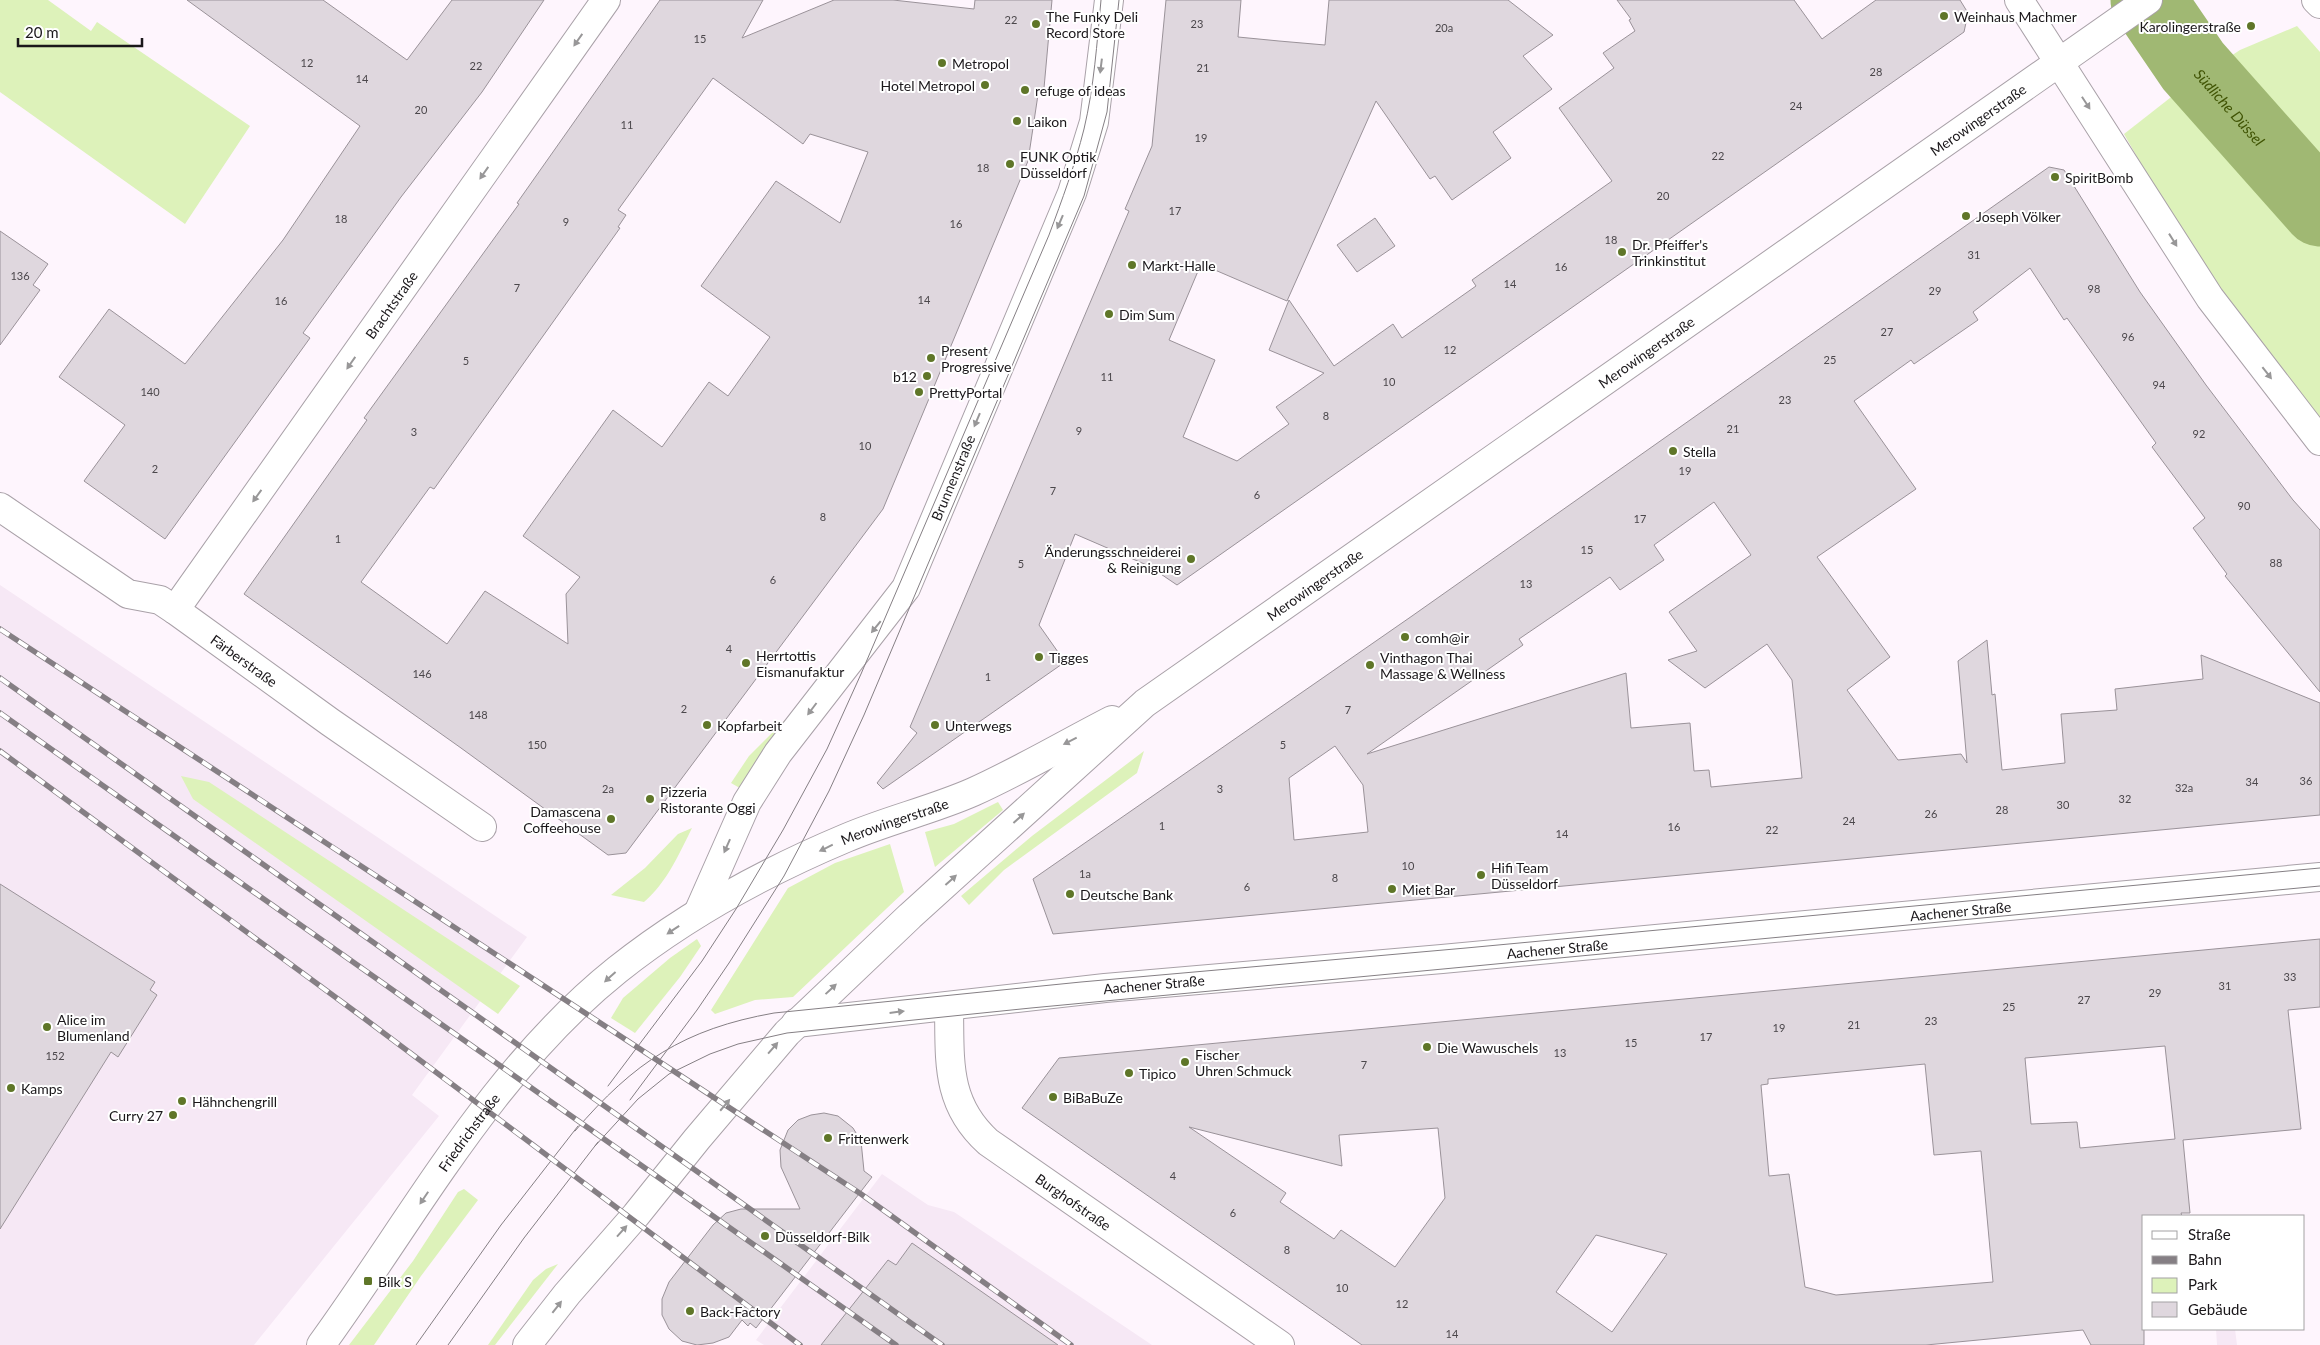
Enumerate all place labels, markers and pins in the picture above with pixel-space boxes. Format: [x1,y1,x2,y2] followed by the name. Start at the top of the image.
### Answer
[1046,8,1138,41] place label: The Funky Deli Record Store
[1954,8,2077,25] place label: Weinhaus Machmer
[1938,10,1950,22] marker: Weinhaus Machmer
[1030,18,1042,30] marker: The Funky Deli Record Store
[2139,18,2241,35] place label: Karolingerstraße
[2245,20,2257,32] marker: Karolingerstraße
[952,55,1009,72] place label: Metropol
[936,57,948,69] marker: Metropol
[880,77,975,94] place label: Hotel Metropol
[979,79,991,91] marker: Hotel Metropol
[1035,82,1126,99] place label: refuge of ideas
[1019,84,1031,96] marker: refuge of ideas
[1027,113,1067,130] place label: Laikon
[1011,115,1023,127] marker: Laikon
[1020,148,1097,181] place label: FUNK Optik Düsseldorf
[1004,158,1016,170] marker: FUNK Optik Düsseldorf
[2065,169,2134,186] place label: SpiritBomb
[2049,171,2061,183] marker: SpiritBomb
[1976,208,2061,225] place label: Joseph Völker
[1960,210,1972,222] marker: Joseph Völker
[1632,236,1708,269] place label: Dr. Pfeiffer's Trinkinstitut
[1616,246,1628,258] marker: Dr. Pfeiffer's Trinkinstitut
[1142,257,1216,274] place label: Markt-Halle
[1126,259,1138,271] marker: Markt-Halle
[1119,306,1175,323] place label: Dim Sum
[1103,308,1115,320] marker: Dim Sum
[941,342,1011,375] place label: Present Progressive
[925,352,937,364] marker: Present Progressive
[893,368,917,385] place label: b12
[921,370,933,382] marker: b12
[929,384,1002,401] place label: PrettyPortal
[913,386,925,398] marker: PrettyPortal
[1683,443,1716,460] place label: Stella
[1667,445,1679,457] marker: Stella
[1045,543,1181,576] place label: Änderungsschneiderei & Reinigung
[1185,553,1197,565] marker: Änderungsschneiderei & Reinigung
[1415,629,1469,646] place label: comh@ir
[1399,631,1411,643] marker: comh@ir
[756,647,844,680] place label: Herrtottis Eismanufaktur
[1049,649,1088,666] place label: Tigges
[1380,649,1505,682] place label: Vinthagon Thai Massage & Wellness
[1033,651,1045,663] marker: Tigges
[740,657,752,669] marker: Herrtottis Eismanufaktur
[1364,659,1376,671] marker: Vinthagon Thai Massage & Wellness
[717,717,782,734] place label: Kopfarbeit
[945,717,1012,734] place label: Unterwegs
[701,719,713,731] marker: Kopfarbeit
[929,719,941,731] marker: Unterwegs
[660,783,756,816] place label: Pizzeria Ristorante Oggi
[644,793,656,805] marker: Pizzeria Ristorante Oggi
[523,803,601,836] place label: Damascena Coffeehouse
[605,813,617,825] marker: Damascena Coffeehouse
[1491,859,1558,892] place label: Hifi Team Düsseldorf
[1475,869,1487,881] marker: Hifi Team Düsseldorf
[1402,881,1455,898] place label: Miet Bar
[1386,883,1398,895] marker: Miet Bar
[1080,886,1174,903] place label: Deutsche Bank
[1064,888,1076,900] marker: Deutsche Bank
[57,1011,130,1044] place label: Alice im Blumenland
[41,1021,53,1033] marker: Alice im Blumenland
[1437,1039,1538,1056] place label: Die Wawuschels
[1421,1041,1433,1053] marker: Die Wawuschels
[1195,1046,1293,1079] place label: Fischer Uhren Schmuck
[1179,1056,1191,1068] marker: Fischer Uhren Schmuck
[1139,1065,1176,1082] place label: Tipico
[1123,1067,1135,1079] marker: Tipico
[21,1080,63,1097] place label: Kamps
[5,1082,17,1094] marker: Kamps
[1063,1089,1123,1106] place label: BiBaBuZe
[1047,1091,1059,1103] marker: BiBaBuZe
[192,1093,277,1110] place label: Hähnchengrill
[176,1095,188,1107] marker: Hähnchengrill
[109,1107,163,1124] place label: Curry 27
[167,1109,179,1121] marker: Curry 27
[838,1130,910,1147] place label: Frittenwerk
[822,1132,834,1144] marker: Frittenwerk
[775,1228,871,1245] place label: Düsseldorf-Bilk
[759,1230,771,1242] marker: Düsseldorf-Bilk
[378,1273,412,1290] place label: Bilk S
[362,1275,374,1287] marker: Bilk S
[700,1303,781,1320] place label: Back-Factory
[684,1305,696,1317] marker: Back-Factory

